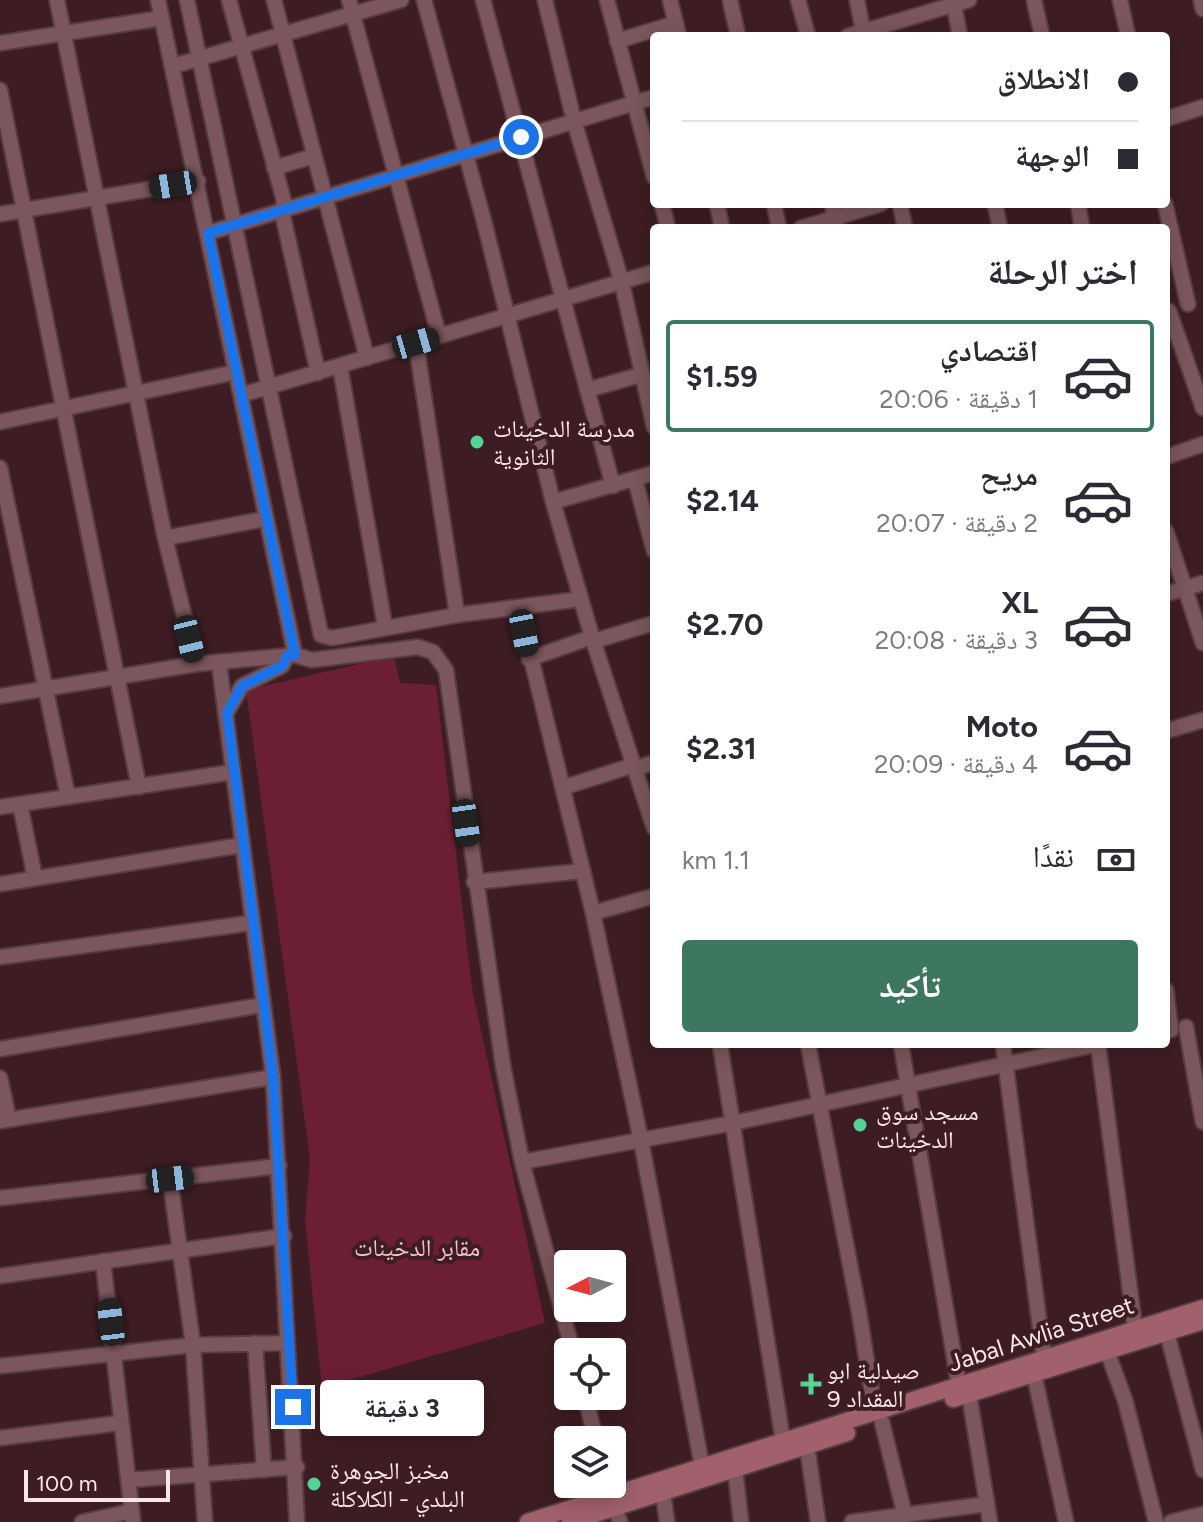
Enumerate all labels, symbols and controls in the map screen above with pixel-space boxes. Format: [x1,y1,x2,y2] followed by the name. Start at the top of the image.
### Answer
[997,60,1090,97] text: الانطلاق
[503,119,539,155] route start
[1015,137,1090,174] text: الوجهة
[147,169,199,201] car
[987,250,1138,293] text: اختر الرحلة
[390,325,442,361] car
[940,332,1038,369] text: اقتصادي
[1062,340,1134,412] icon: car
[686,358,758,395] text: $1.59
[879,383,1038,415] text: 1 دقيقة · 20:06
[493,414,635,471] place label: مدرسة الدخينات الثانوية
[468,433,486,451] marker: مدرسة الدخينات الثانوية
[980,456,1038,493] text: مريح
[1062,464,1134,536] icon: car
[686,482,759,519] text: $2.14
[876,507,1038,539] text: 2 دقيقة · 20:07
[1002,584,1038,621] text: XL
[1062,588,1134,660] icon: car
[686,606,764,643] text: $2.70
[508,607,540,659] car
[172,613,206,665] car
[875,624,1038,656] text: 3 دقيقة · 20:08
[966,708,1038,745] text: Moto
[1062,712,1134,784] icon: car
[686,730,757,767] text: $2.31
[874,748,1038,780] text: 4 دقيقة · 20:09
[451,798,481,848] car
[1033,838,1074,875] text: نقدًا
[1094,838,1138,882] icon: cash
[682,844,750,876] text: 1.1 km
[682,940,1138,1032] button: تأكيد
[876,1097,979,1154] place label: مسجد سوق الدخينات
[851,1116,869,1134] marker: مسجد سوق الدخينات
[145,1164,195,1194] car
[354,1233,480,1262] park label: مقابر الدخينات
[554,1250,626,1322] north arrow
[554,1250,626,1498] map controls
[945,1290,1137,1378] street label: Jabal Awlia Street
[96,1297,126,1347] car
[554,1338,626,1410] button: locate
[827,1356,920,1413] place label: صيدلية ابو المقداد 9
[802,1375,820,1393] marker: صيدلية ابو المقداد 9
[321,1379,485,1435] callout: 3 دقيقة
[275,1389,311,1425] route end
[364,1392,440,1424] text: 3 دقيقة
[554,1426,626,1498] button: layers
[330,1456,465,1518] place label: مخبز الجوهرة البلدي - الكلاكلة
[24,1466,170,1502] scale bar
[36,1470,97,1497] text: 100 m
[305,1475,323,1493] marker: مخبز الجوهرة البلدي - الكلاكلة

